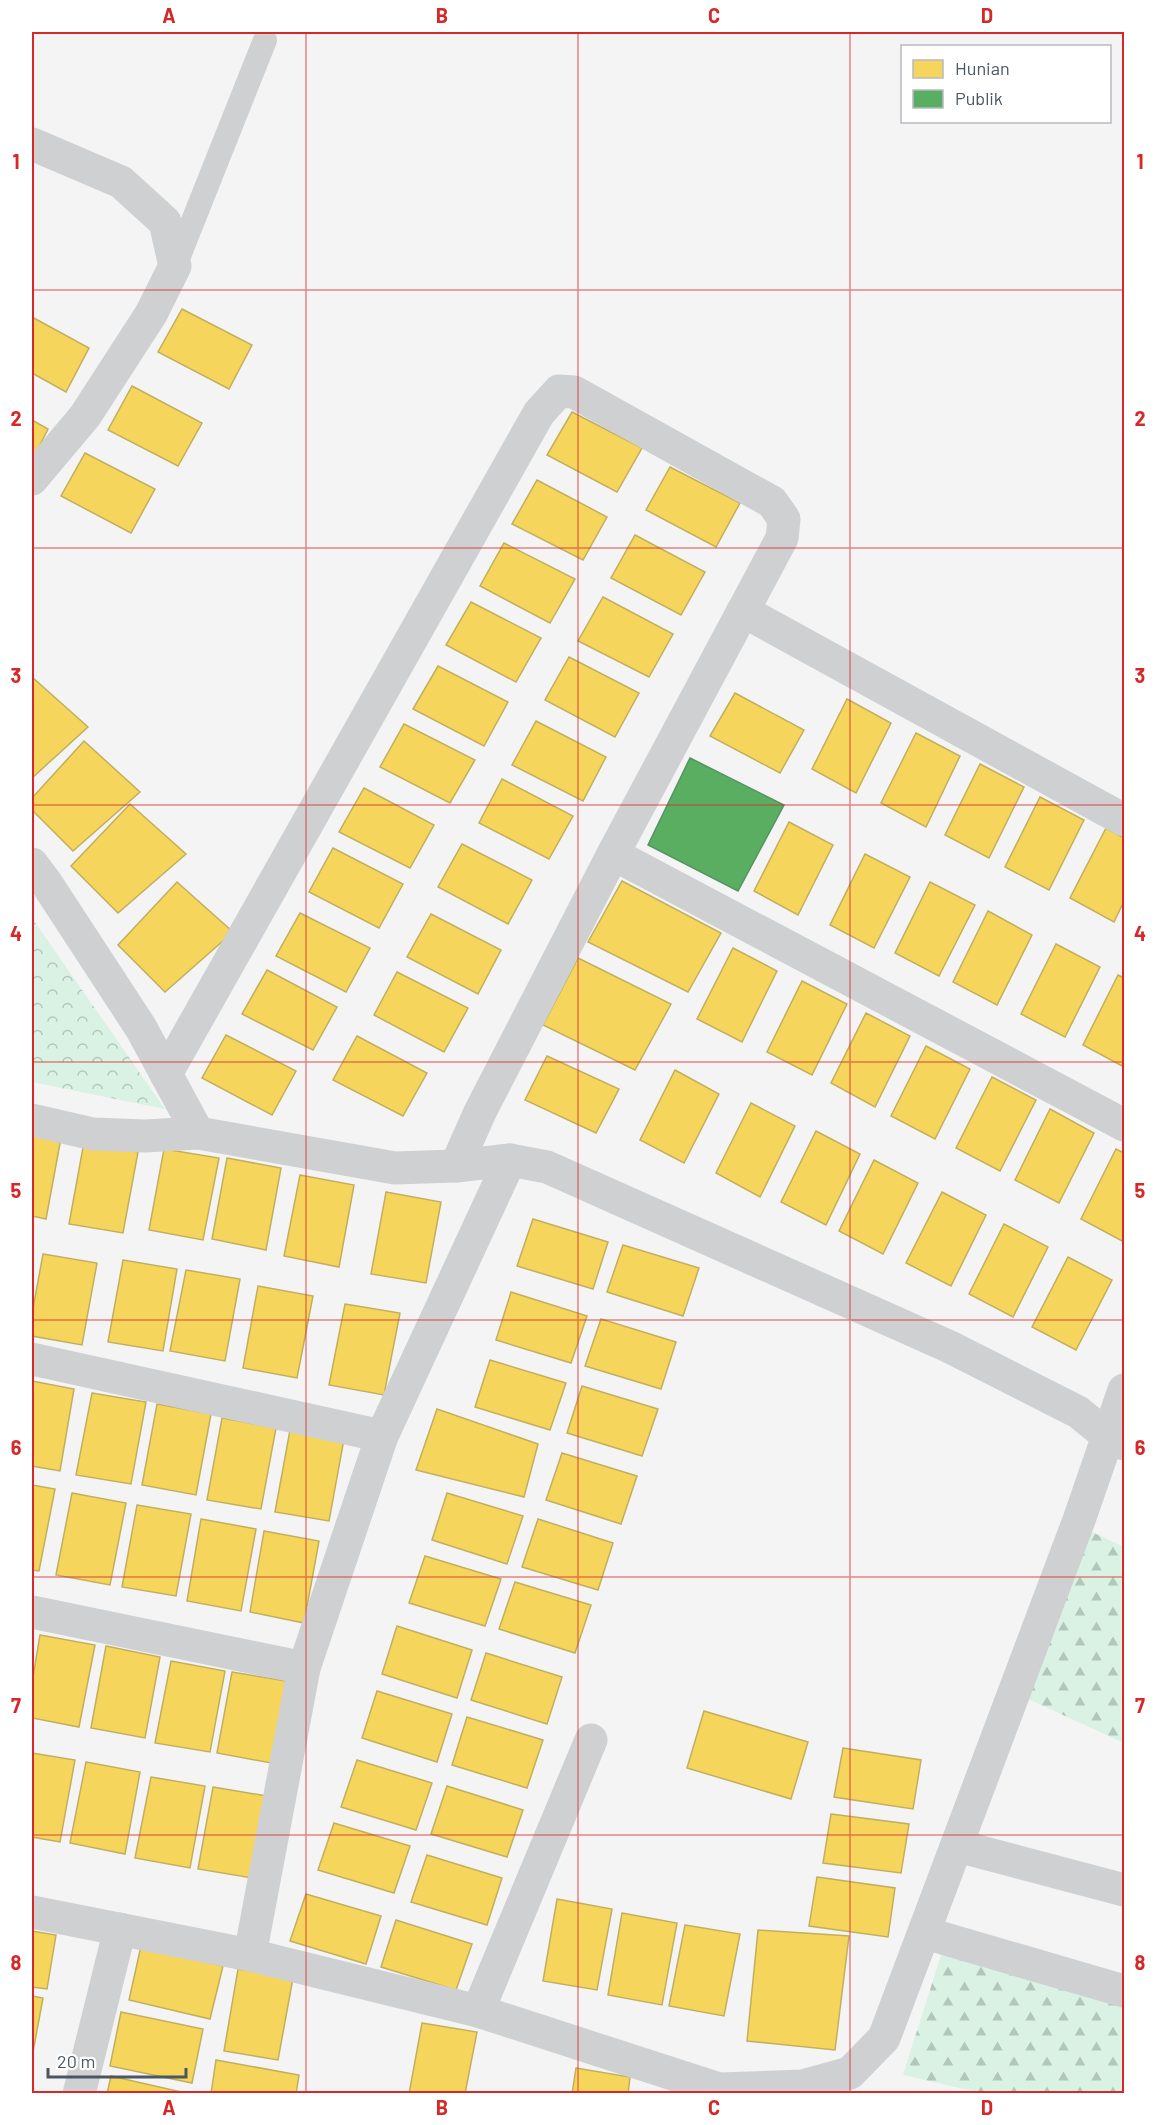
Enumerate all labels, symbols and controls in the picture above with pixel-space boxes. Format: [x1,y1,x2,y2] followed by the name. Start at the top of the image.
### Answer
[162,3,176,27] text: A
[436,3,448,27] text: B
[708,3,720,27] text: C
[981,3,993,27] text: D
[901,45,1111,123] legend
[955,57,1010,79] text: Hunian
[955,87,1003,109] text: Publik
[12,149,20,173] text: 1
[1136,149,1144,173] text: 1
[10,406,22,430] text: 2
[1134,406,1146,430] text: 2
[11,663,21,687] text: 3
[1135,663,1145,687] text: 3
[10,921,22,945] text: 4
[1134,921,1146,945] text: 4
[11,1178,22,1202] text: 5
[1135,1178,1146,1202] text: 5
[11,1435,22,1459] text: 6
[1135,1435,1146,1459] text: 6
[11,1693,21,1717] text: 7
[1135,1693,1145,1717] text: 7
[11,1950,22,1974] text: 8
[1135,1950,1146,1974] text: 8
[48,2041,186,2079] scale bar
[57,2050,95,2072] text: 20 m
[162,2095,176,2119] text: A
[436,2095,448,2119] text: B
[708,2095,720,2119] text: C
[981,2095,993,2119] text: D

